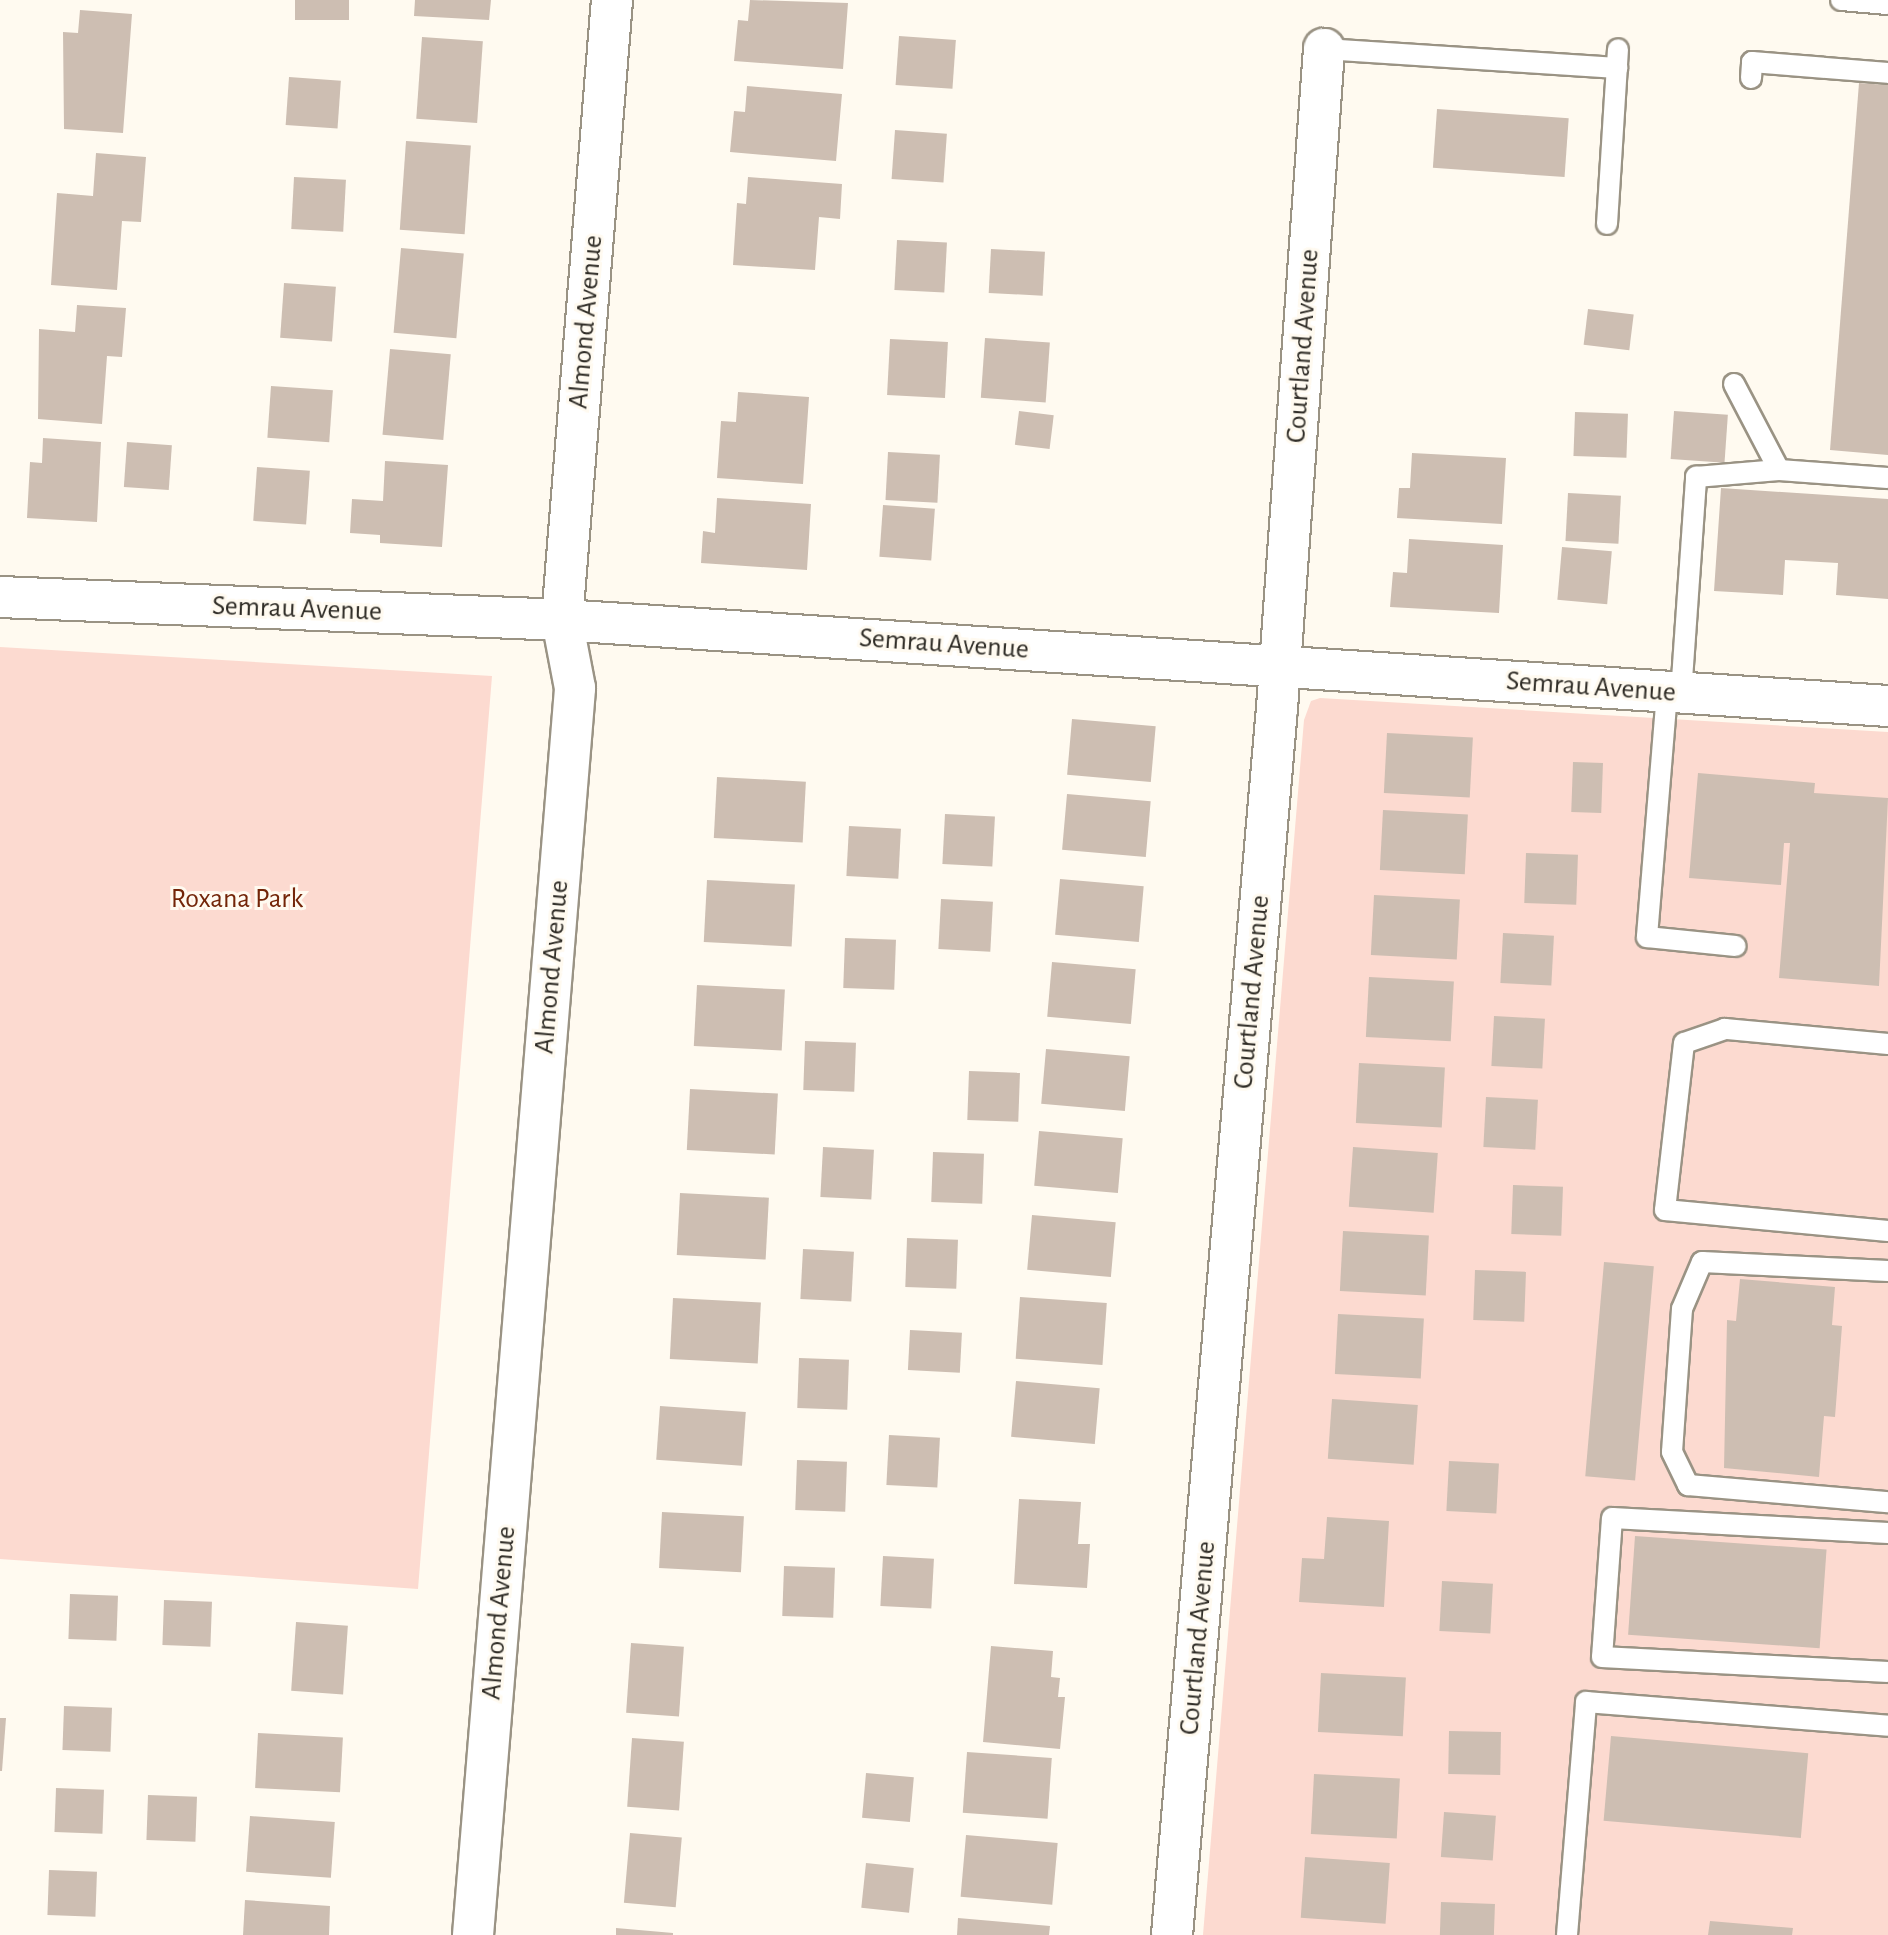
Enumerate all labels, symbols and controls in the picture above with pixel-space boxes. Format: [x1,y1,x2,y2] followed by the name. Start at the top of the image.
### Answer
[562,234,610,410] street label: Almond Avenue
[1279,248,1327,444] street label: Courtland Avenue
[212,589,382,629] street label: Semrau Avenue
[858,621,1030,667] street label: Semrau Avenue
[1505,664,1677,710] street label: Semrau Avenue
[528,879,576,1055] street label: Almond Avenue
[171,882,303,916] park label: Roxana Park
[1227,894,1277,1090] street label: Courtland Avenue
[475,1525,523,1701] street label: Almond Avenue
[1173,1540,1223,1736] street label: Courtland Avenue

